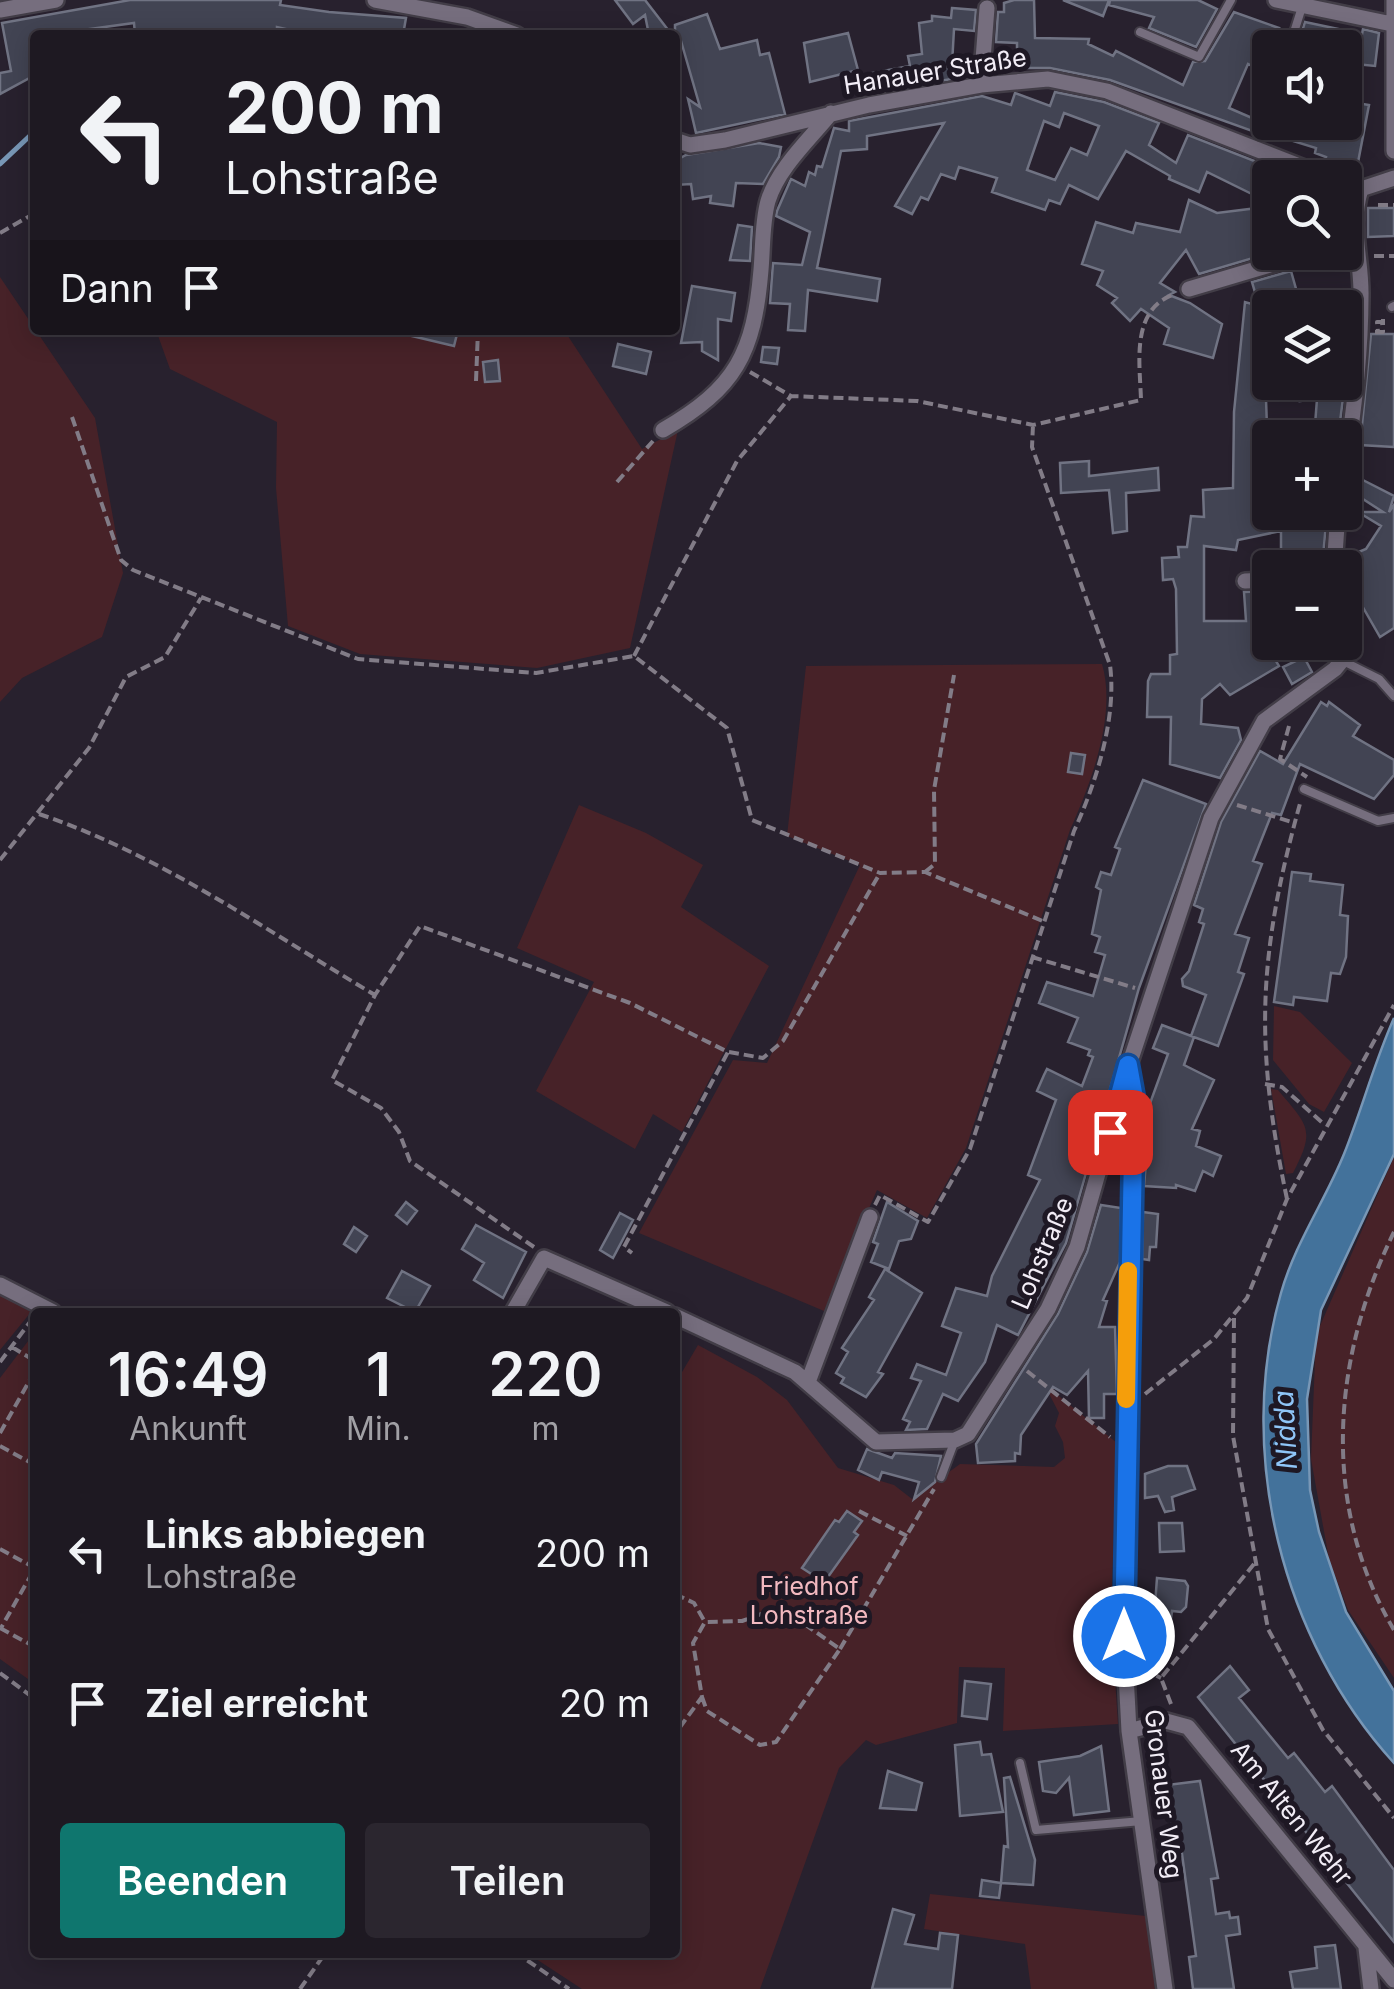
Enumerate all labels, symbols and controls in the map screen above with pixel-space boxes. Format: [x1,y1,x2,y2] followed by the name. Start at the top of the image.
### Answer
[1252,30,1362,660] map controls
[1252,30,1362,140] button: sound
[841,42,1029,100] street label: Hanauer Straße
[225,65,444,150] text: 200 m
[60,70,190,200] icon: left
[225,150,439,205] text: Lohstraße
[1252,160,1362,270] button: search
[174,260,229,315] icon: arrive
[60,265,154,311] text: Dann
[1252,290,1362,400] button: layers
[1252,420,1362,530] button: +
[1252,550,1362,660] button: −
[1068,1090,1153,1175] pin
[1083,1105,1138,1160] icon: arrive
[1005,1192,1079,1314] street label: Lohstraße
[107,1338,269,1410] text: 16:49
[366,1338,391,1410] text: 1
[488,1338,603,1410] text: 220
[1266,1389,1304,1471] water label: Nidda
[129,1409,247,1448] text: Ankunft
[346,1409,411,1448] text: Min.
[531,1409,559,1448] text: m
[145,1511,426,1557] text: Links abbiegen
[60,1526,115,1581] icon: left
[535,1530,650,1576] text: 200 m
[145,1557,297,1596] text: Lohstraße
[750,1571,868,1630] park label: Friedhof Lohstraße
[1072,1584,1176,1688] position arrow
[60,1676,115,1731] icon: arrive
[145,1680,368,1726] text: Ziel erreicht
[559,1680,650,1726] text: 20 m
[1139,1708,1189,1880] street label: Gronauer Weg
[1225,1735,1359,1891] street label: Am Alten Wehr
[60,1823,345,1938] button: Beenden
[365,1823,650,1938] button: Teilen

